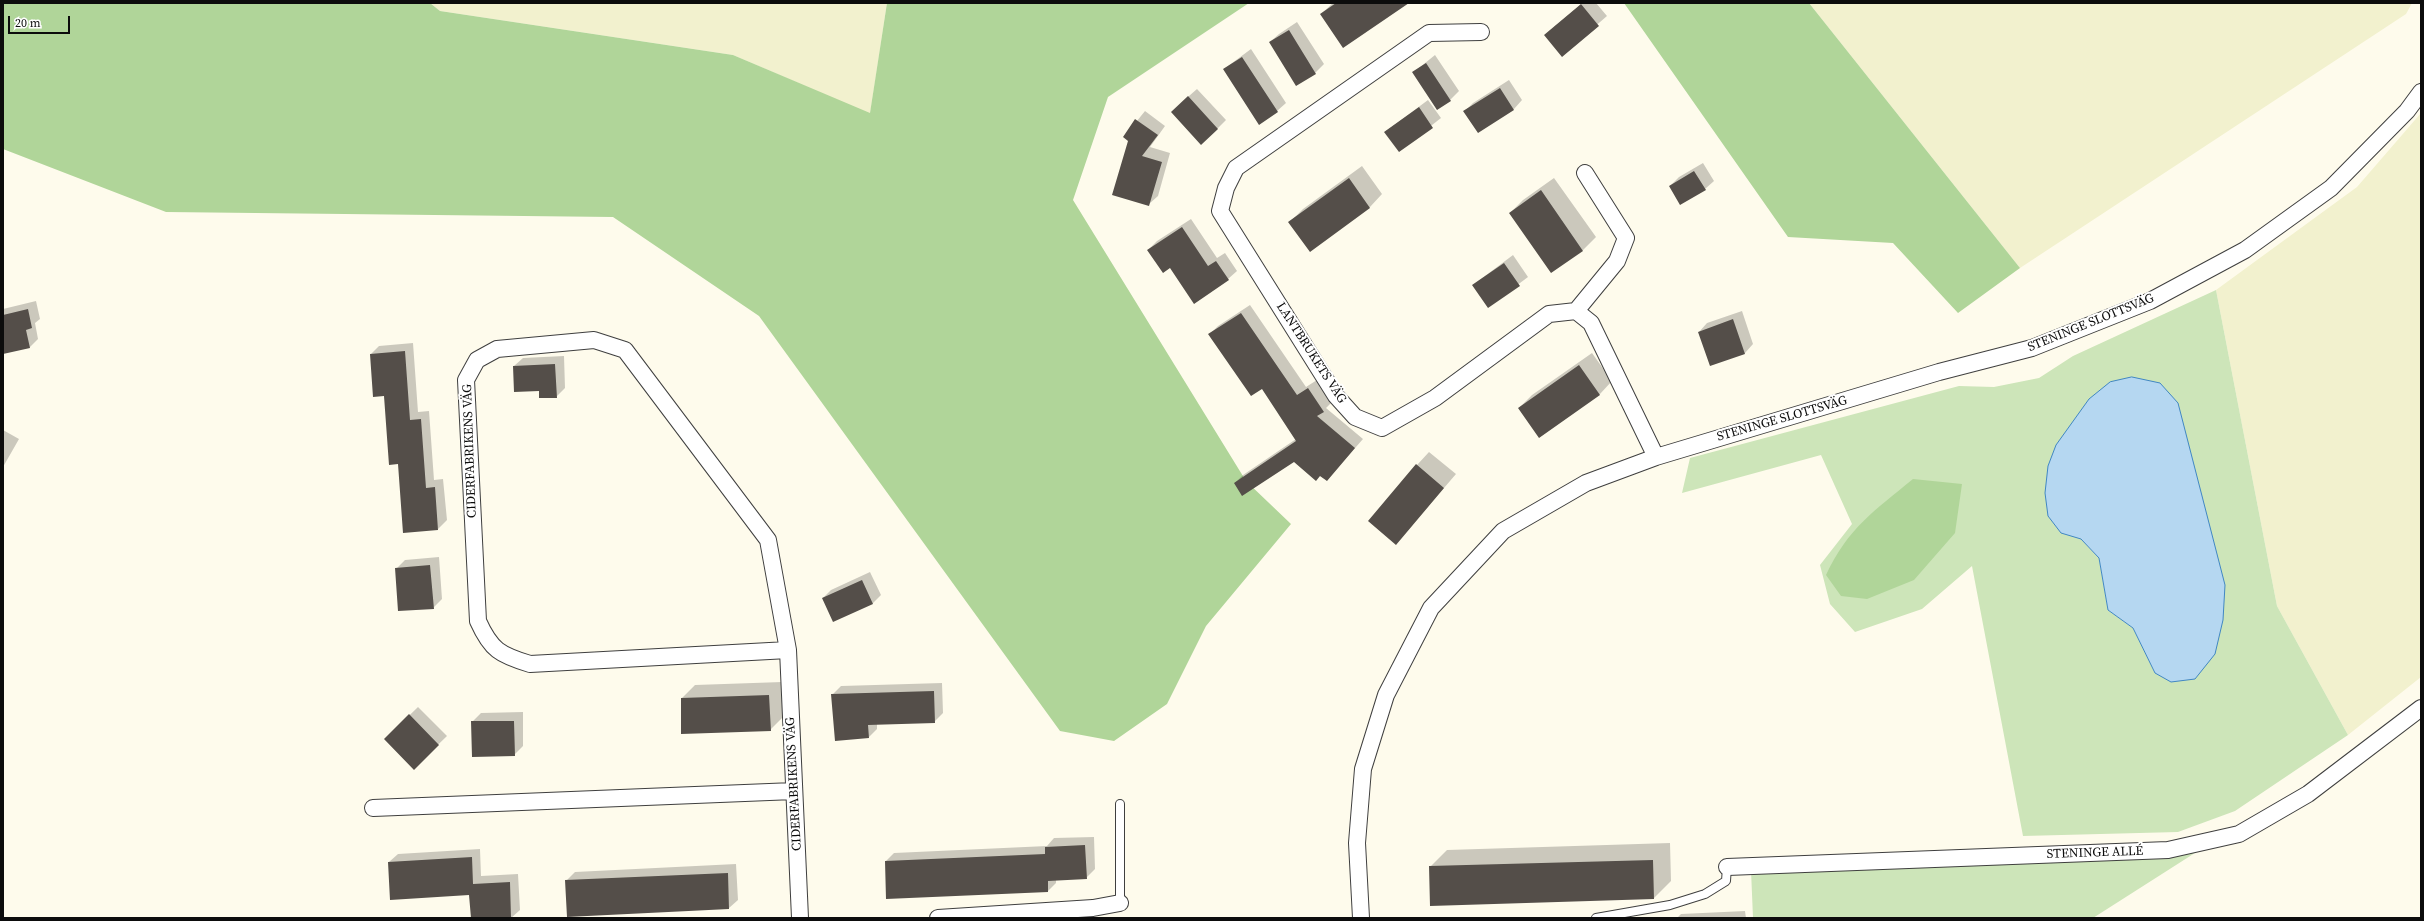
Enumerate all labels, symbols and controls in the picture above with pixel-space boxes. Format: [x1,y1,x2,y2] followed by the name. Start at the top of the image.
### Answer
[10,8,72,34] scale bar
[15,15,41,31] text: 20 m
[2026,291,2156,355] street label: STENINGE SLOTTSVÄG
[1273,300,1349,406] street label: LANTBRUKETS VÄG
[460,384,480,518] street label: CIDERFABRIKENS VÄG
[1715,393,1849,445] street label: STENINGE SLOTTSVÄG
[783,717,805,851] street label: CIDERFABRIKENS VÄG
[2046,844,2144,862] street label: STENINGE ALLÉ

